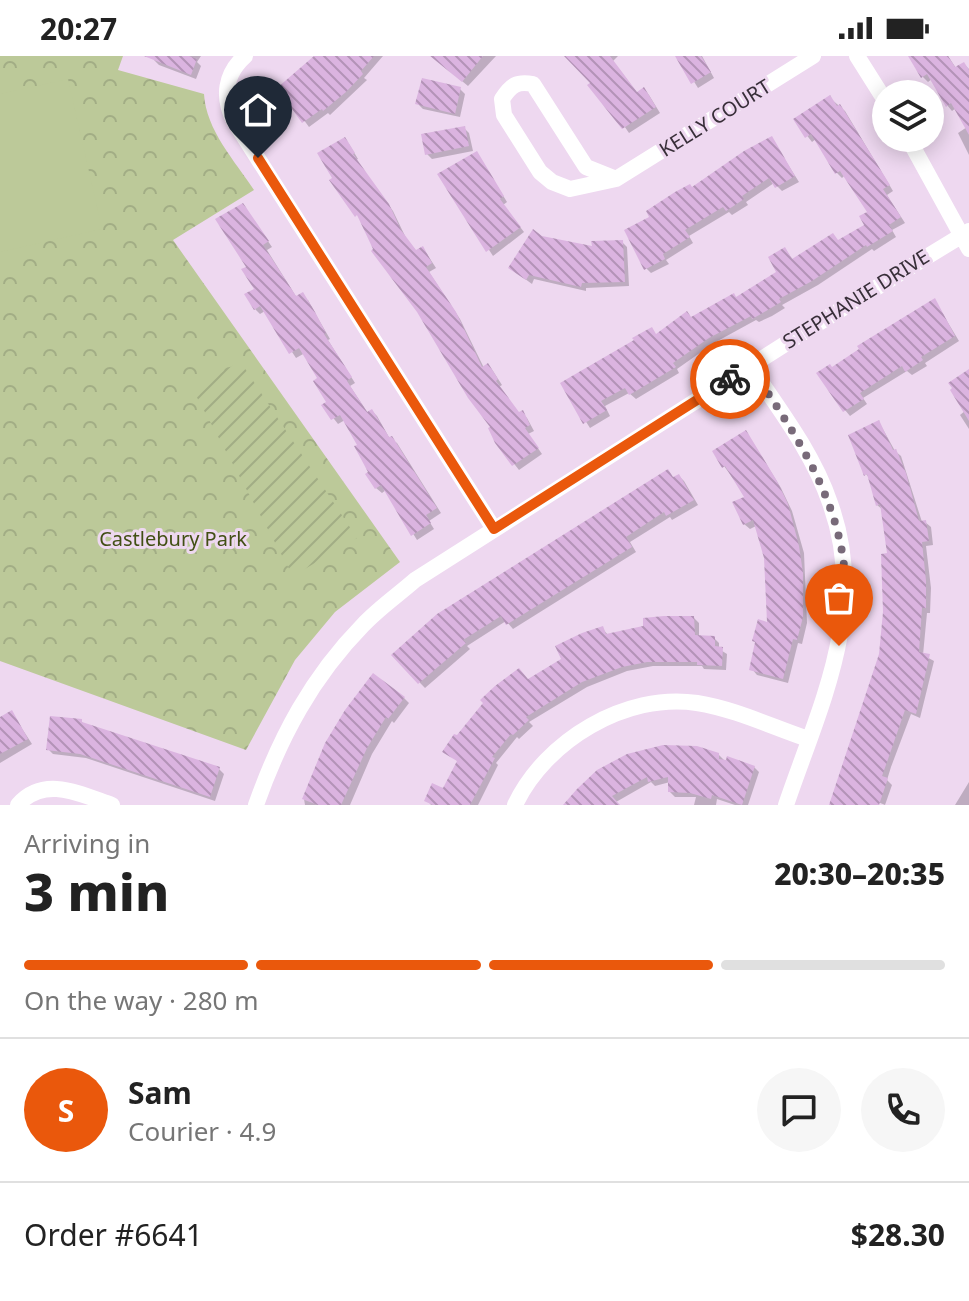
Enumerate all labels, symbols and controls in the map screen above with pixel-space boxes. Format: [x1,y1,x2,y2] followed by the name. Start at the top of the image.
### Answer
[40,8,117,49] text: 20:27
[654,73,775,163] street label: KELLY COURT
[224,76,292,158] pin
[872,80,944,152] map controls
[872,80,944,152] button: layers
[236,88,280,132] icon: home
[777,243,934,355] street label: STEPHANIE DRIVE
[690,339,770,419] courier
[708,357,752,401] icon: bike
[99,525,247,552] park label: Castlebury Park
[805,564,873,646] pin
[817,576,861,620] icon: bag
[24,825,150,861] text: Arriving in
[774,853,945,894] text: 20:30–20:35
[24,855,169,926] text: 3 min
[24,982,258,1018] text: On the way · 280 m
[757,1068,841,1152] button: chat
[861,1068,945,1152] button: phone
[128,1072,192,1113] text: Sam
[58,1090,74,1131] text: S
[128,1113,276,1149] text: Courier · 4.9
[24,1214,203,1255] text: Order #6641
[851,1214,945,1255] text: $28.30

